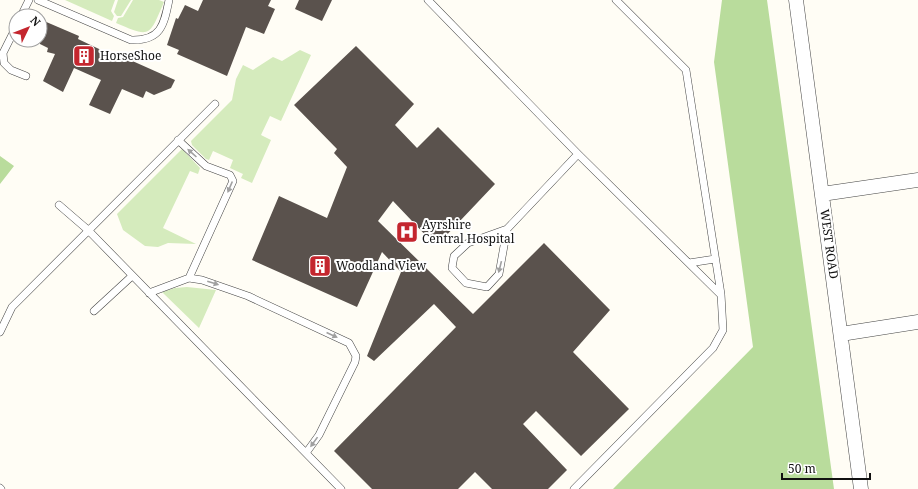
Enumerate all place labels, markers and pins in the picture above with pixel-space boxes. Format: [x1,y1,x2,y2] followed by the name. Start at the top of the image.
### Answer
[71,43,97,69] building icon: HorseShoe
[100,47,161,64] place label: HorseShoe
[422,216,515,247] place label: Ayrshire Central Hospital
[394,219,420,245] hospital icon: Ayrshire Central Hospital
[307,253,333,279] building icon: Woodland View
[336,257,427,274] place label: Woodland View

